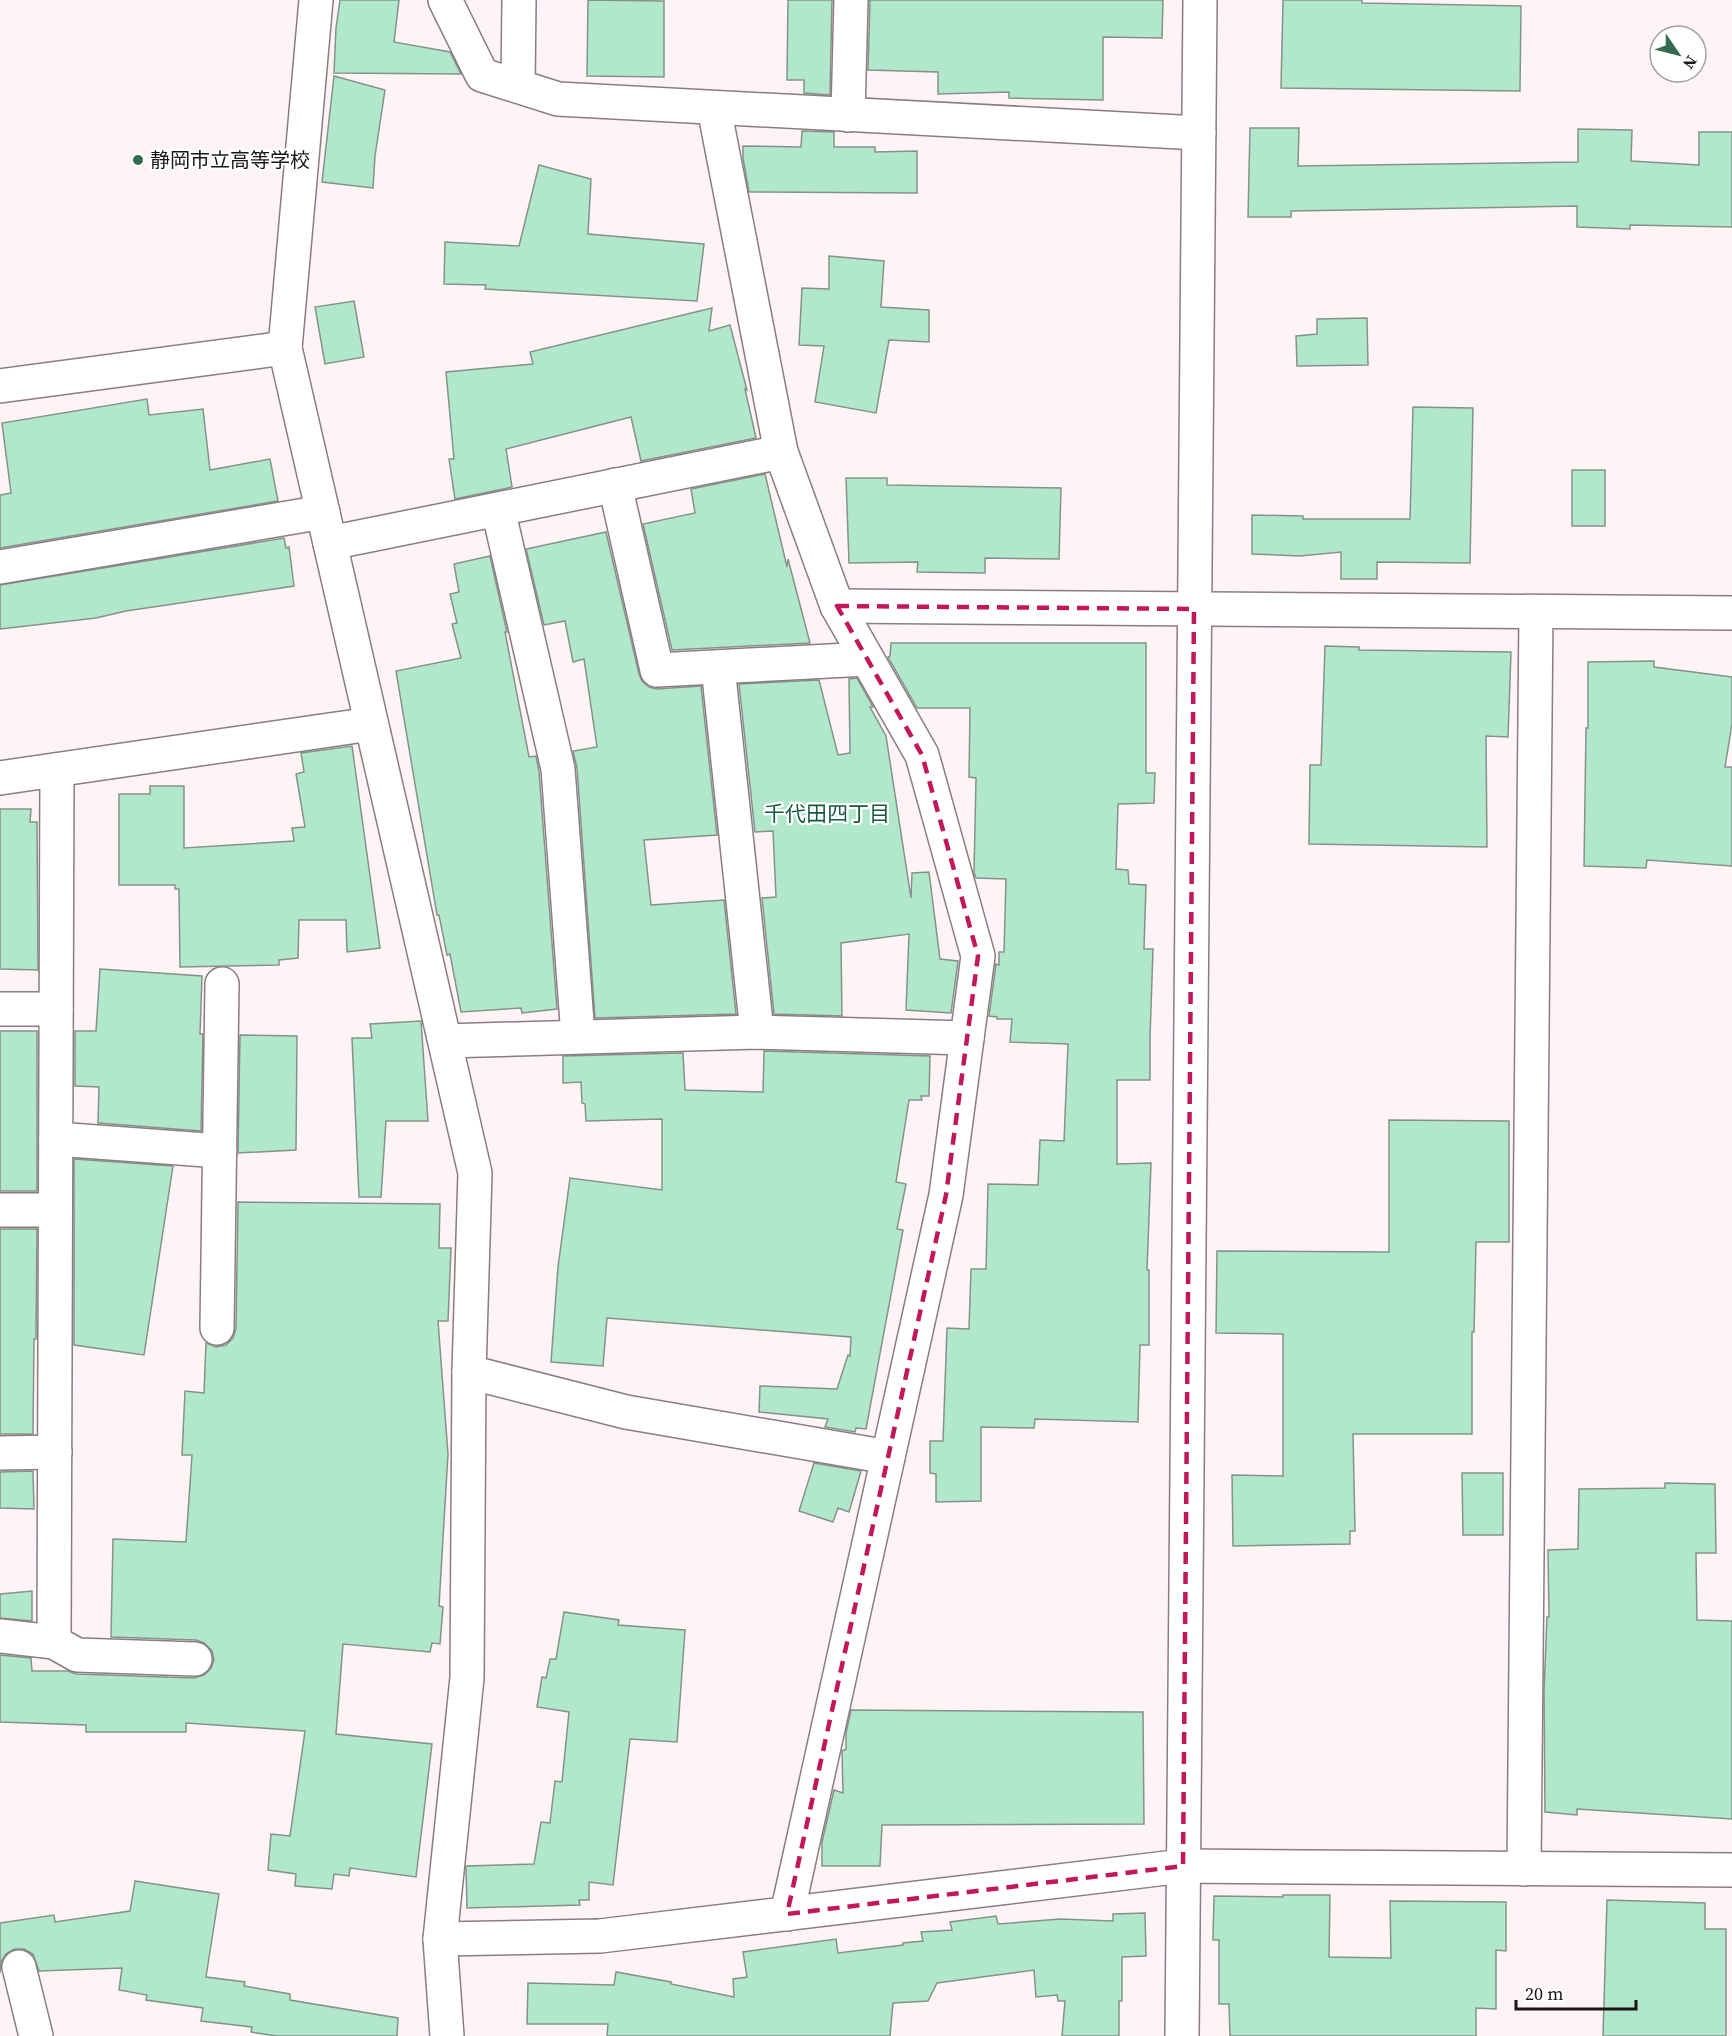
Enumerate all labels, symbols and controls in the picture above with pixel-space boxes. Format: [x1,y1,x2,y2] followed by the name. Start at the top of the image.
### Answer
[1648,24,1708,84] north arrow
[1678,52,1703,74] text: N
[150,146,310,174] place label: 静岡市立高等学校
[131,153,145,167] marker: 静岡市立高等学校
[764,799,890,828] district label: 千代田四丁目
[1516,1973,1636,2011] scale bar
[1525,1981,1563,2006] text: 20 m

